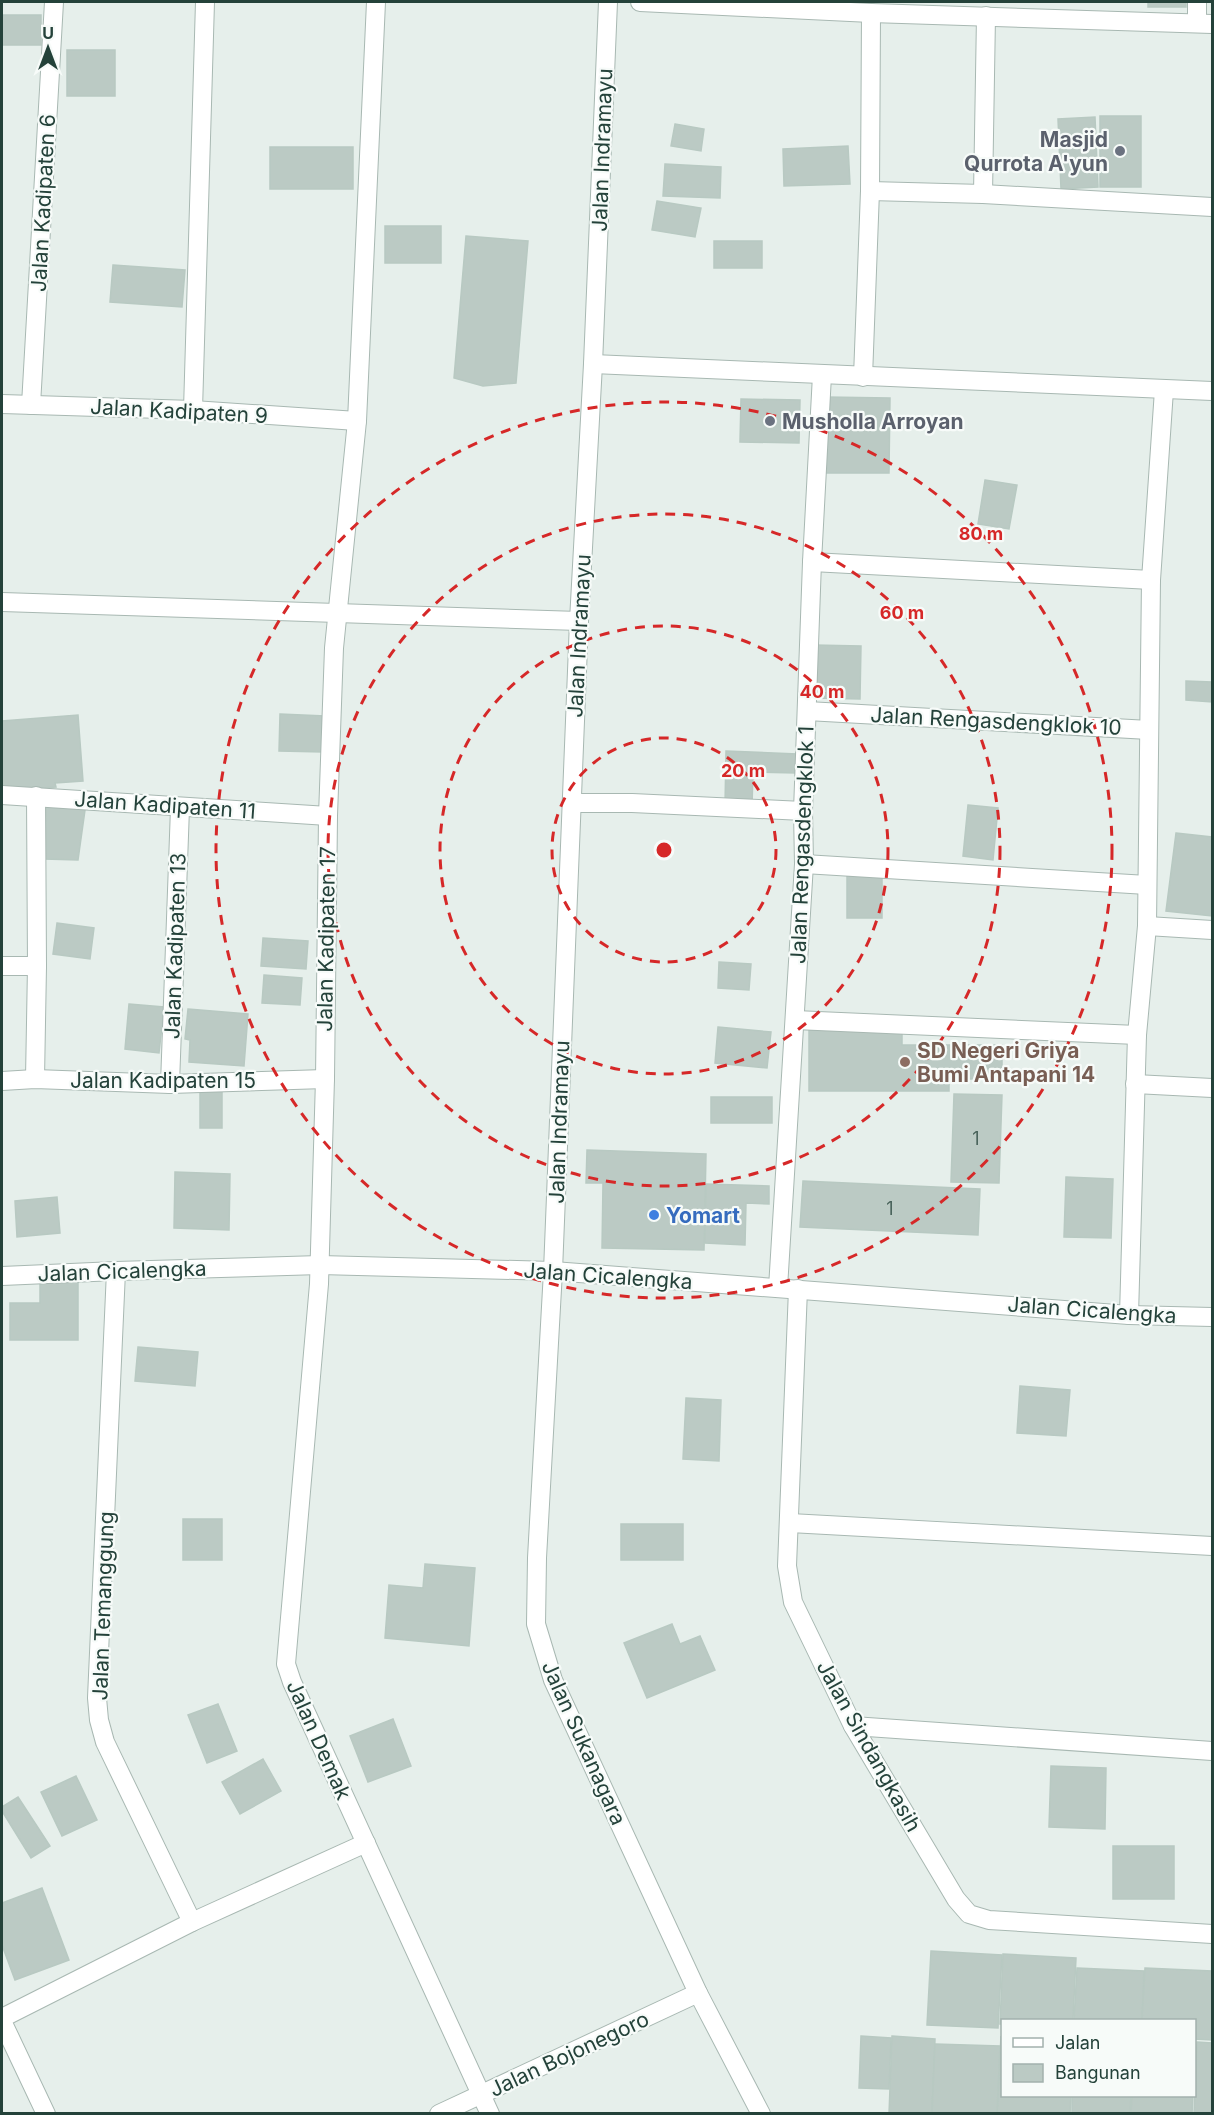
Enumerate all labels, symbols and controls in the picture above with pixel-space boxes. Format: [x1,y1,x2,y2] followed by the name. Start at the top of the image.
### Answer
[18,18,78,78] north arrow
[42,23,54,43] text: U
[587,68,617,232] street label: Jalan Indramayu
[26,114,60,292] street label: Jalan Kadipaten 6
[964,127,1108,176] place label: Masjid Qurrota A'yun
[1113,144,1127,158] marker: Masjid Qurrota A'yun
[90,394,268,428] street label: Jalan Kadipaten 9
[782,409,964,434] place label: Musholla Arroyan
[763,414,777,428] marker: Musholla Arroyan
[959,523,1003,544] text: 80 m
[562,554,596,718] street label: Jalan Indramayu
[880,602,924,623] text: 60 m
[800,681,845,702] text: 40 m
[870,702,1122,740] street label: Jalan Rengasdengklok 10
[785,726,819,964] street label: Jalan Rengasdengklok 1
[721,760,765,781] text: 20 m
[73,786,257,824] street label: Jalan Kadipaten 11
[654,840,674,860] centre of rings
[312,846,340,1032] street label: Jalan Kadipaten 17
[159,852,191,1040] street label: Jalan Kadipaten 13
[917,1038,1095,1087] place label: SD Negeri Griya Bumi Antapani 14
[544,1040,574,1204] street label: Jalan Indramayu
[898,1055,912,1069] marker: SD Negeri Griya Bumi Antapani 14
[70,1068,256,1093] street label: Jalan Kadipaten 15
[972,1128,980,1149] house number: 1
[886,1198,894,1219] house number: 1
[666,1203,740,1228] place label: Yomart
[647,1208,661,1222] marker: Yomart
[37,1256,207,1286] street label: Jalan Cicalengka
[523,1258,693,1294] street label: Jalan Cicalengka
[1007,1292,1177,1328] street label: Jalan Cicalengka
[87,1511,119,1701] street label: Jalan Temanggung
[812,1656,926,1836] street label: Jalan Sindangkasih
[537,1657,631,1829] street label: Jalan Sukanagara
[282,1676,357,1804] street label: Jalan Demak
[485,2006,653,2102] street label: Jalan Bojonegoro
[1001,2019,1196,2097] legend
[1055,2032,1100,2053] text: Jalan
[1055,2062,1141,2083] text: Bangunan

